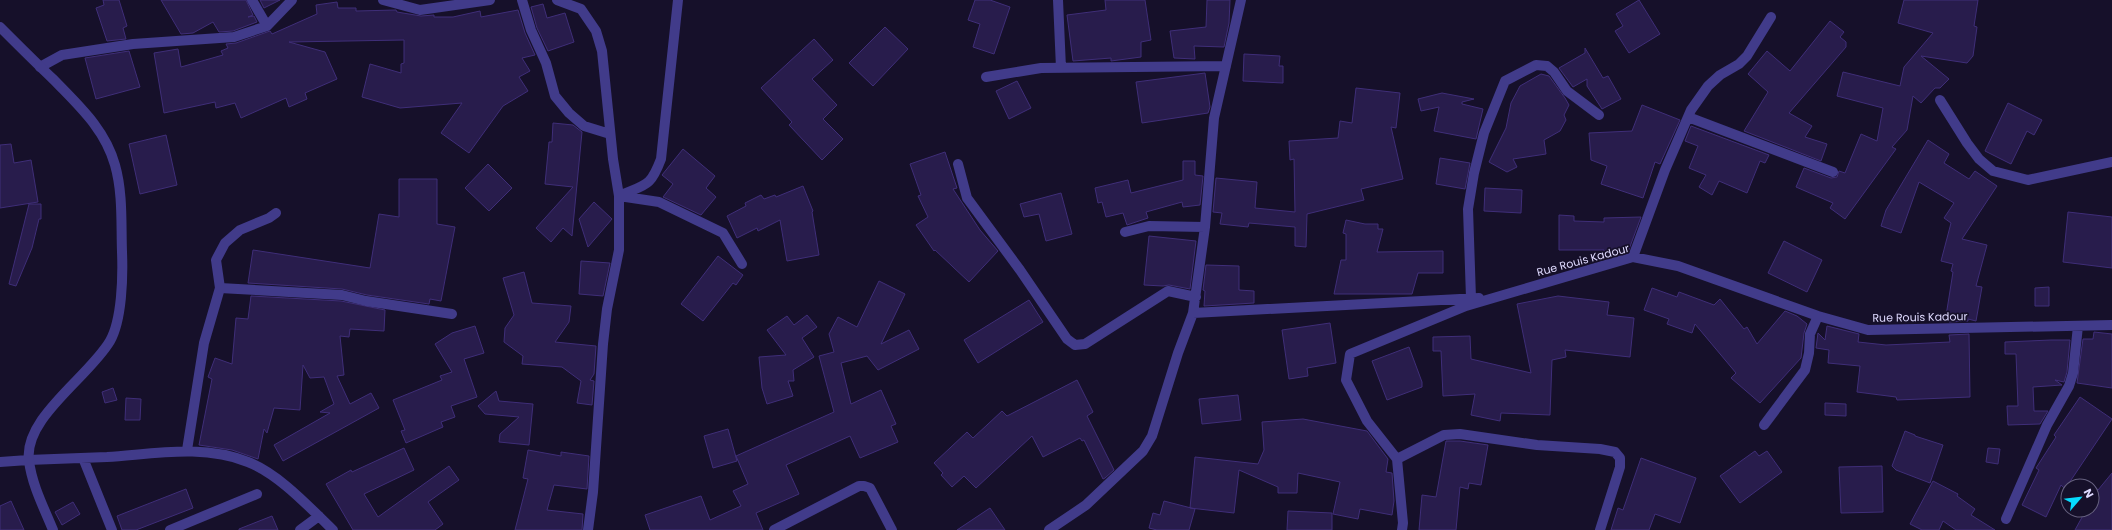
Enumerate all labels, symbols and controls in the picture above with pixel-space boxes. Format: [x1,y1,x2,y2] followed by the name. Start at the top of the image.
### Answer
[1535,240,1631,280] street label: Rue Rouis Kadour
[1872,308,1968,326] street label: Rue Rouis Kadour
[2060,478,2100,518] north arrow
[2080,486,2098,501] text: N

